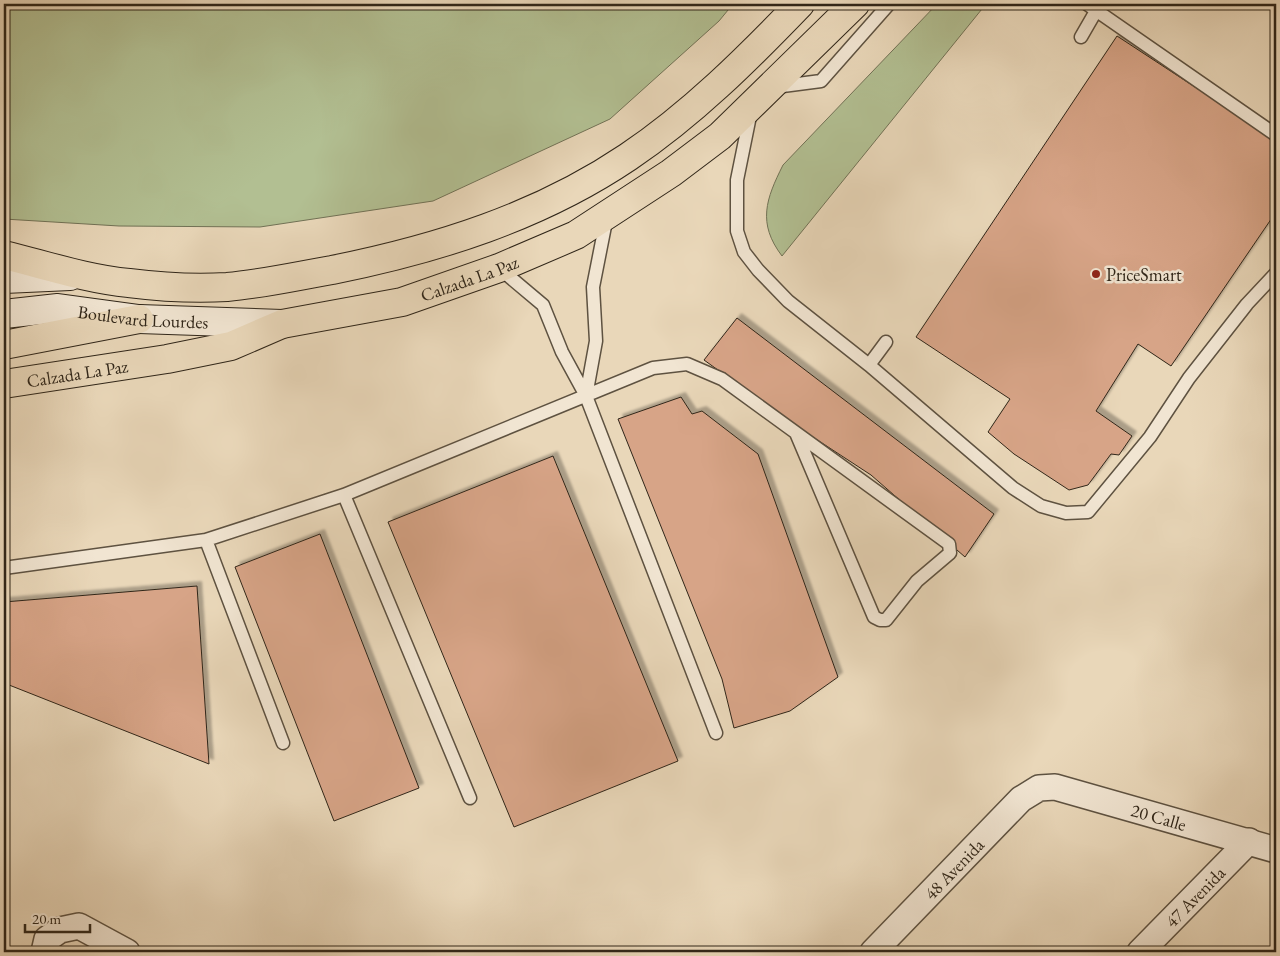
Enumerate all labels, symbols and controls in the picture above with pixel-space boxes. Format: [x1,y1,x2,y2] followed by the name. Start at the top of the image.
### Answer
[417,250,522,306] street label: Calzada La Paz
[1106,263,1182,286] place label: PriceSmart
[1090,268,1102,280] marker: PriceSmart
[77,299,209,333] street label: Boulevard Lourdes
[25,354,130,392] street label: Calzada La Paz
[1129,798,1189,835] street label: 20 Calle
[919,832,989,904] street label: 48 Avenida
[1160,860,1230,932] street label: 47 Avenida
[25,901,90,933] scale bar
[32,909,61,928] text: 20 m

